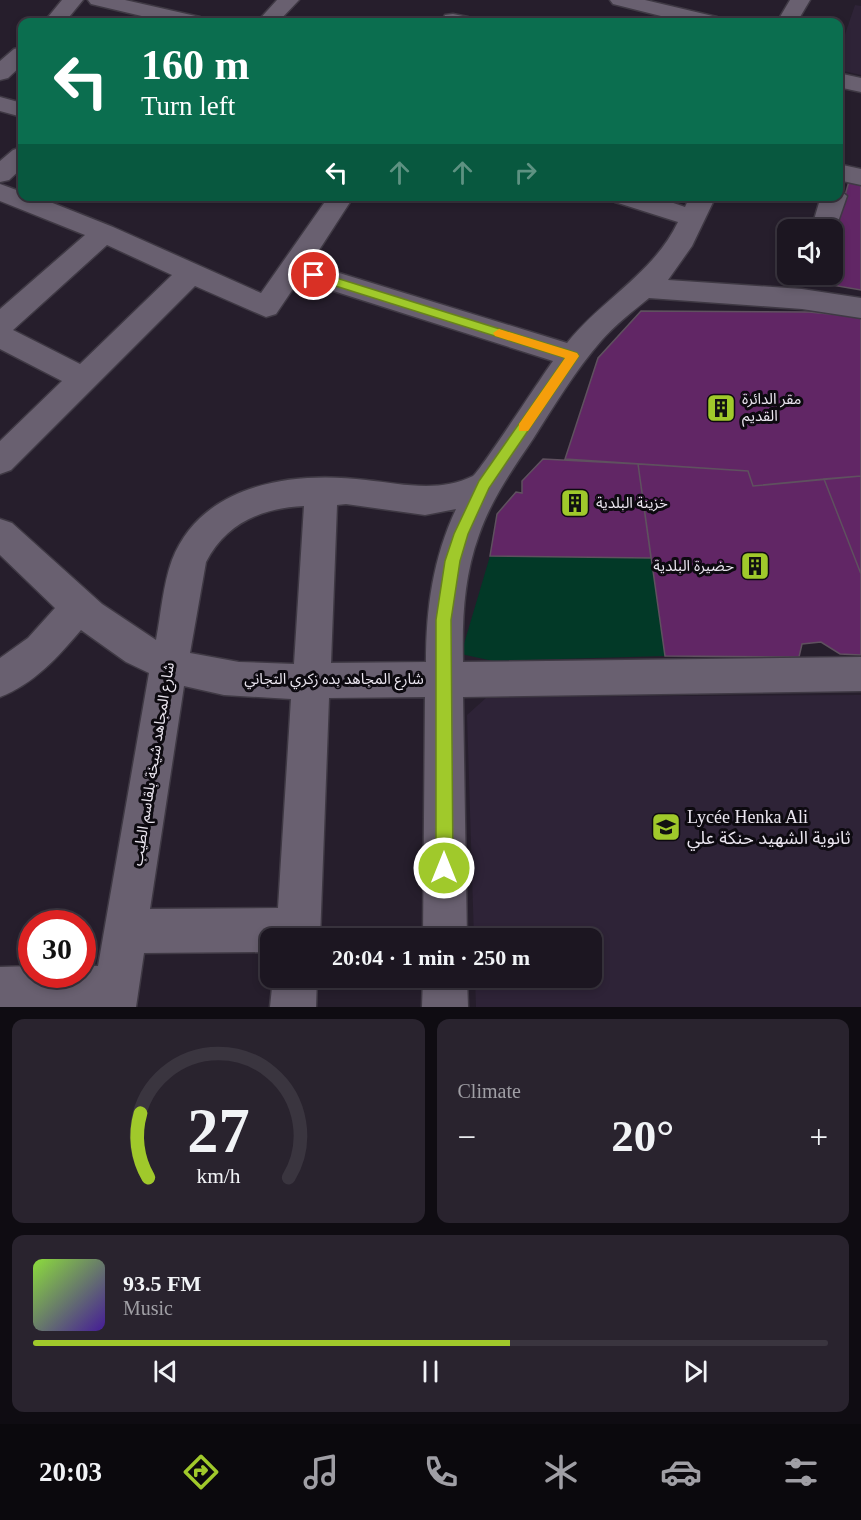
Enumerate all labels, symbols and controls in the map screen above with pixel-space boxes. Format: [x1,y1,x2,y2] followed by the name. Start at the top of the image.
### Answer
[42,42,120,120] icon: left
[141,42,250,88] text: 160 m
[141,91,235,121] text: Turn left
[320,156,353,189] icon: left
[383,156,416,189] icon: ahead
[446,156,479,189] icon: ahead
[509,156,542,189] icon: right
[777,219,843,285] map controls
[777,219,843,285] button: sound
[288,249,339,300] pin
[297,258,330,291] icon: arrive
[742,391,801,427] place label: مقر الدائرة القديم
[705,392,737,424] building icon: مقر الدائرة القديم
[559,487,591,519] building icon: خزينة البلدية
[596,495,668,512] place label: خزينة البلدية
[739,550,771,582] building icon: حضيرة البلدية
[653,558,734,575] place label: حضيرة البلدية
[129,661,181,867] street label: شارع المجاهد شيخة بلقاسم الطيب
[244,671,424,691] street label: شارع المجاهد بده زكري التجاني
[687,807,851,851] place label: Lycée Henka Ali ثانوية الشهيد حنكة علي
[650,811,682,843] school or university icon: Lycée Henka Ali ثانوية الشهيد حنكة علي
[412,836,476,900] position arrow
[18,910,96,988] speed limit sign: 30
[332,945,530,970] text: 20:04 · 1 min · 250 m
[458,1080,521,1102] text: Climate
[187,1096,249,1165] text: 27
[611,1111,674,1161] text: 20°
[458,1119,476,1155] text: −
[809,1119,828,1155] text: +
[196,1164,241,1188] text: km/h
[123,1271,201,1296] text: 93.5 FM
[123,1297,173,1319] text: Music
[149,1355,182,1388] icon: previous
[414,1355,447,1388] icon: pause
[679,1355,712,1388] icon: next
[180,1451,222,1493] icon: directions
[300,1451,342,1493] icon: music
[420,1451,462,1493] icon: phone
[540,1451,582,1493] icon: climate
[660,1451,702,1493] icon: car
[780,1451,822,1493] icon: filters
[39,1457,102,1487] text: 20:03

